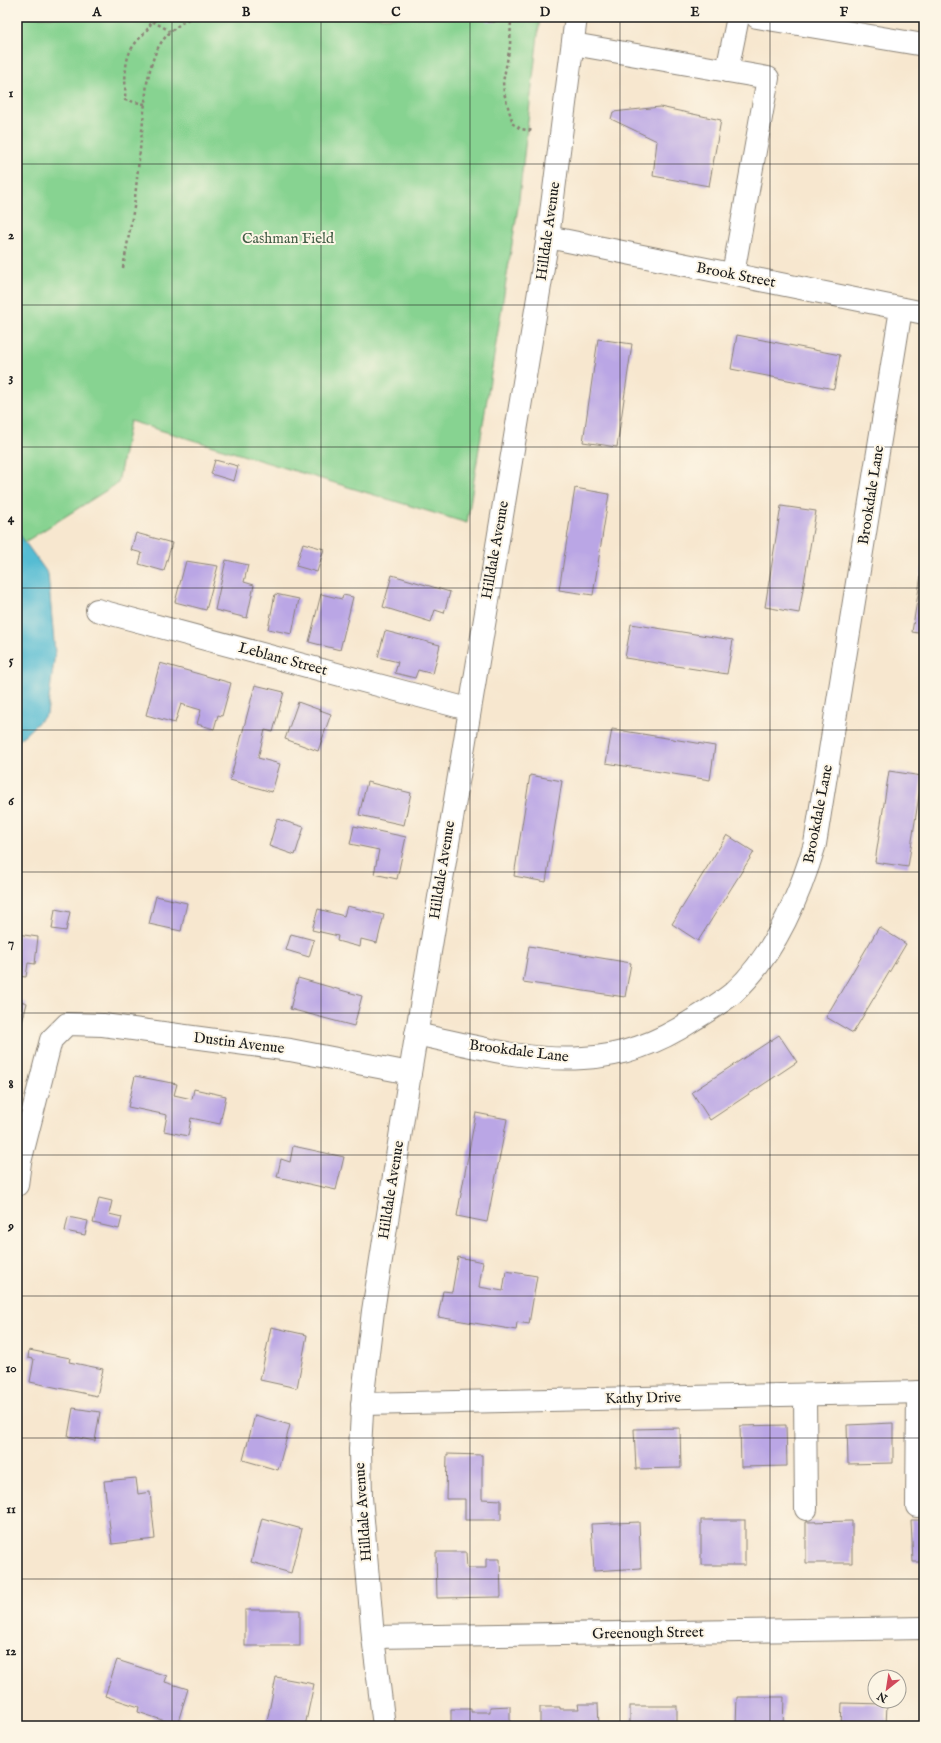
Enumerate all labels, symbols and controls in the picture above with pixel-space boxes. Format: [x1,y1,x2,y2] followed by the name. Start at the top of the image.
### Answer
[92,4,103,21] text: A
[242,4,251,21] text: B
[391,4,401,21] text: C
[540,4,551,21] text: D
[690,4,700,21] text: E
[840,4,849,21] text: F
[9,85,14,102] text: 1
[532,180,564,282] street label: Hilldale Avenue
[8,227,14,244] text: 2
[242,229,335,248] park label: Cashman Field
[695,258,777,292] street label: Brook Street
[9,369,14,386] text: 3
[854,444,888,546] street label: Brookdale Lane
[477,499,513,601] street label: Hilldale Avenue
[8,510,15,527] text: 4
[237,638,329,680] street label: Leblanc Street
[9,652,14,669] text: 5
[799,763,837,865] street label: Brookdale Lane
[8,793,14,810] text: 6
[425,819,459,921] street label: Hilldale Avenue
[8,935,14,952] text: 7
[193,1028,286,1058] street label: Dustin Avenue
[468,1035,570,1067] street label: Brookdale Lane
[8,1076,14,1093] text: 8
[374,1139,408,1241] street label: Hilldale Avenue
[7,1218,14,1235] text: 9
[5,1360,17,1377] text: 10
[605,1388,681,1408] street label: Kathy Drive
[350,1462,376,1562] street label: Hilldale Avenue
[6,1501,16,1518] text: 11
[592,1623,704,1643] street label: Greenough Street
[6,1643,16,1660] text: 12
[867,1669,907,1709] north arrow
[874,1688,891,1706] text: N

